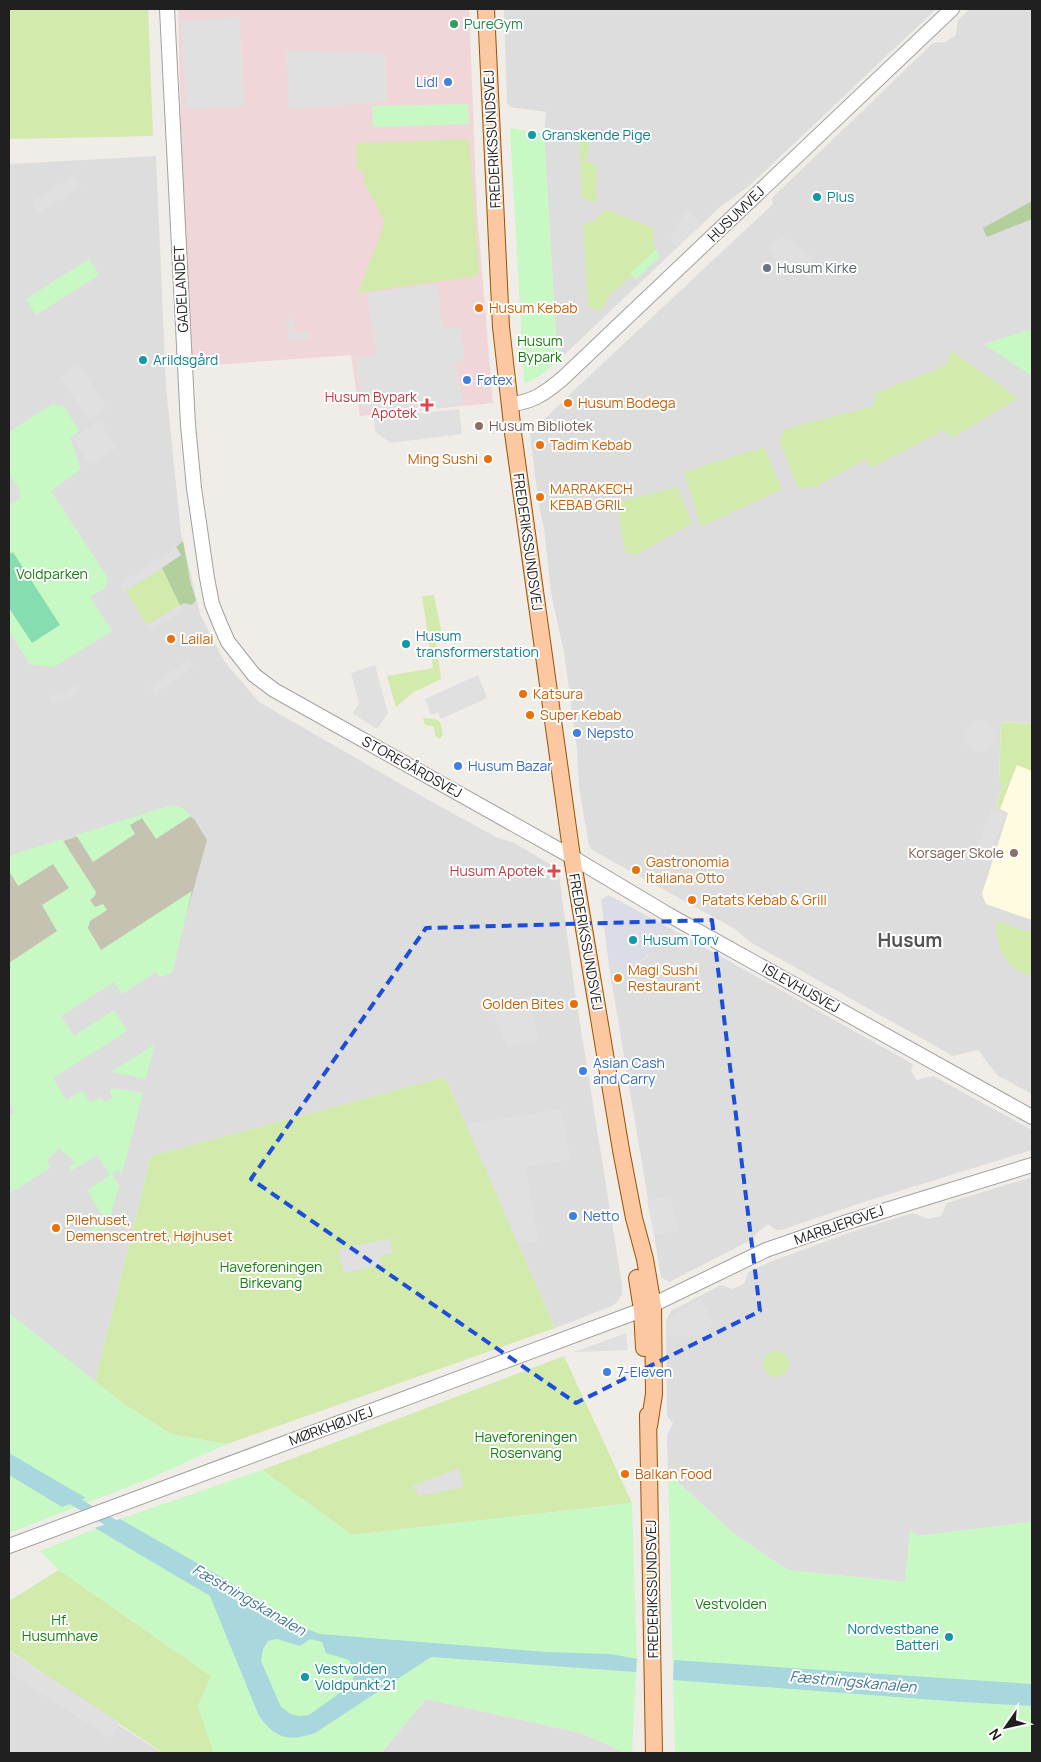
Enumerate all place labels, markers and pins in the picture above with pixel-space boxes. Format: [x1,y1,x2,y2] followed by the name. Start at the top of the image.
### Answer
[464,14,523,33] place label: PureGym
[448,18,460,30] marker: PureGym
[416,72,438,91] place label: Lidl
[442,76,454,88] marker: Lidl
[542,125,651,144] place label: Granskende Pige
[526,129,538,141] marker: Granskende Pige
[827,187,854,206] place label: Plus
[811,191,823,203] marker: Plus
[777,258,857,277] place label: Husum Kirke
[761,262,773,274] marker: Husum Kirke
[489,298,578,317] place label: Husum Kebab
[473,302,485,314] marker: Husum Kebab
[153,350,218,369] place label: Arildsgård
[137,354,149,366] marker: Arildsgård
[477,370,513,389] place label: Føtex
[461,374,473,386] marker: Føtex
[325,387,418,422] place label: Husum Bypark Apotek
[578,393,676,412] place label: Husum Bodega
[562,397,574,409] marker: Husum Bodega
[421,399,433,411] marker: Husum Bypark Apotek
[489,416,594,435] place label: Husum Bibliotek
[473,420,485,432] marker: Husum Bibliotek
[550,435,632,454] place label: Tadim Kebab
[534,439,546,451] marker: Tadim Kebab
[408,449,478,468] place label: Ming Sushi
[482,453,494,465] marker: Ming Sushi
[550,479,633,514] place label: MARRAKECH KEBAB GRIL
[534,491,546,503] marker: MARRAKECH KEBAB GRIL
[416,626,539,661] place label: Husum transformerstation
[181,629,214,648] place label: Lailai
[165,633,177,645] marker: Lailai
[400,638,412,650] marker: Husum transformerstation
[533,684,583,703] place label: Katsura
[517,688,529,700] marker: Katsura
[540,705,622,724] place label: Super Kebab
[524,709,536,721] marker: Super Kebab
[587,723,634,742] place label: Nepsto
[571,727,583,739] marker: Nepsto
[468,756,552,775] place label: Husum Bazar
[452,760,464,772] marker: Husum Bazar
[909,843,1004,862] place label: Korsager Skole
[1008,847,1020,859] marker: Korsager Skole
[646,852,729,887] place label: Gastronomia Italiana Otto
[450,861,545,880] place label: Husum Apotek
[630,864,642,876] marker: Gastronomia Italiana Otto
[548,865,560,877] marker: Husum Apotek
[702,890,827,909] place label: Patats Kebab & Grill
[686,894,698,906] marker: Patats Kebab & Grill
[643,930,719,949] place label: Husum Torv
[627,934,639,946] marker: Husum Torv
[628,960,701,995] place label: Magi Sushi Restaurant
[612,972,624,984] marker: Magi Sushi Restaurant
[482,994,564,1013] place label: Golden Bites
[568,998,580,1010] marker: Golden Bites
[593,1053,665,1088] place label: Asian Cash and Carry
[577,1065,589,1077] marker: Asian Cash and Carry
[583,1206,619,1225] place label: Netto
[66,1210,233,1245] place label: Pilehuset, Demenscentret, Højhuset
[567,1210,579,1222] marker: Netto
[50,1222,62,1234] marker: Pilehuset, Demenscentret, Højhuset
[617,1362,672,1381] place label: 7-Eleven
[601,1366,613,1378] marker: 7-Eleven
[635,1464,712,1483] place label: Balkan Food
[619,1468,631,1480] marker: Balkan Food
[847,1619,939,1654] place label: Nordvestbane Batteri
[943,1631,955,1643] marker: Nordvestbane Batteri
[315,1659,396,1694] place label: Vestvolden Voldpunkt 21
[299,1671,311,1683] marker: Vestvolden Voldpunkt 21

